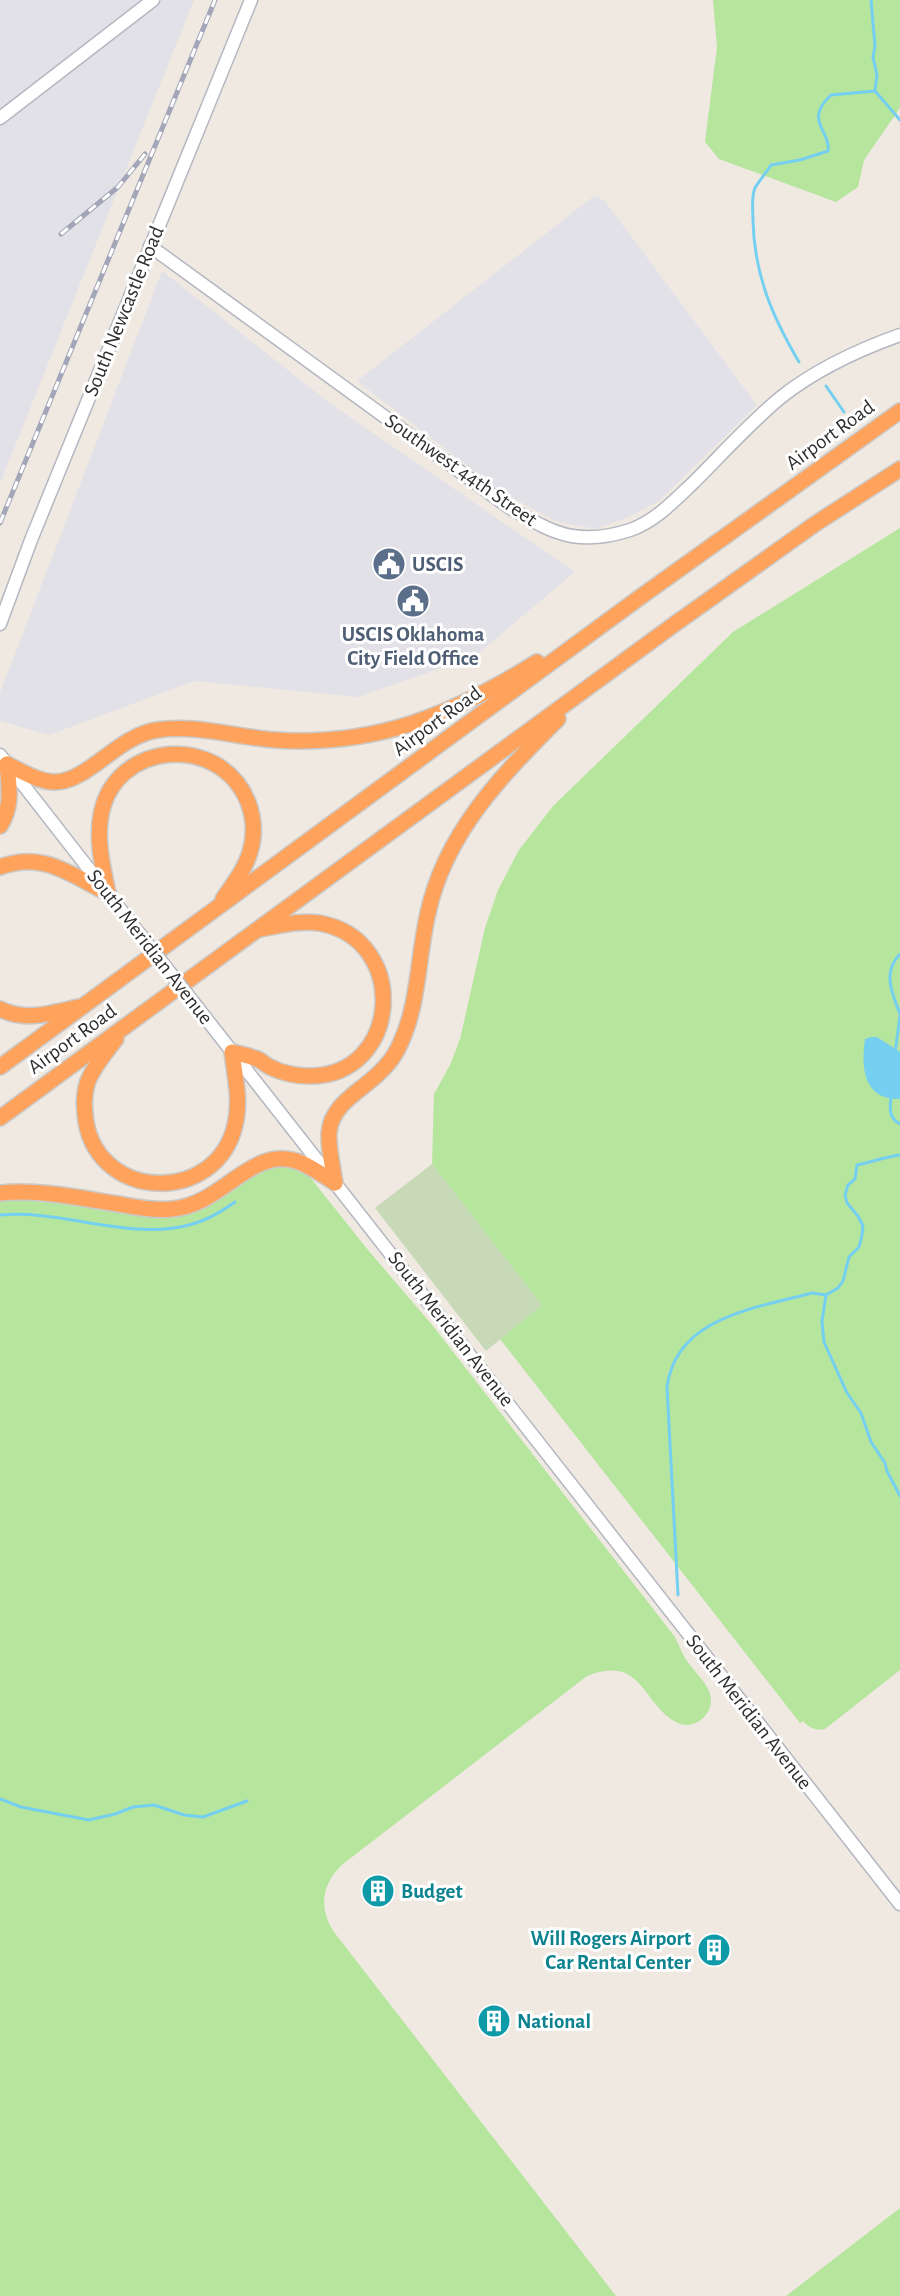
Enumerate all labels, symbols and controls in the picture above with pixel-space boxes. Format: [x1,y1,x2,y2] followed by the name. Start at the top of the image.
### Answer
[80,223,168,399] street label: South Newcastle Road
[782,396,878,474] street label: Airport Road
[381,410,541,530] street label: Southwest 44th Street
[371,546,407,582] public building icon: USCIS
[412,554,463,575] place label: USCIS
[395,583,431,619] public building icon: USCIS Oklahoma City Field Office
[342,624,484,669] place label: USCIS Oklahoma City Field Office
[389,682,485,760] street label: Airport Road
[83,866,217,1028] street label: South Meridian Avenue
[24,1000,120,1078] street label: Airport Road
[384,1248,518,1410] street label: South Meridian Avenue
[682,1631,816,1793] street label: South Meridian Avenue
[360,1873,396,1909] building icon: Budget
[401,1881,463,1902] place label: Budget
[530,1928,692,1973] place label: Will Rogers Airport Car Rental Center
[696,1932,732,1968] building icon: Will Rogers Airport Car Rental Center
[476,2003,512,2039] building icon: National
[517,2011,591,2032] place label: National

